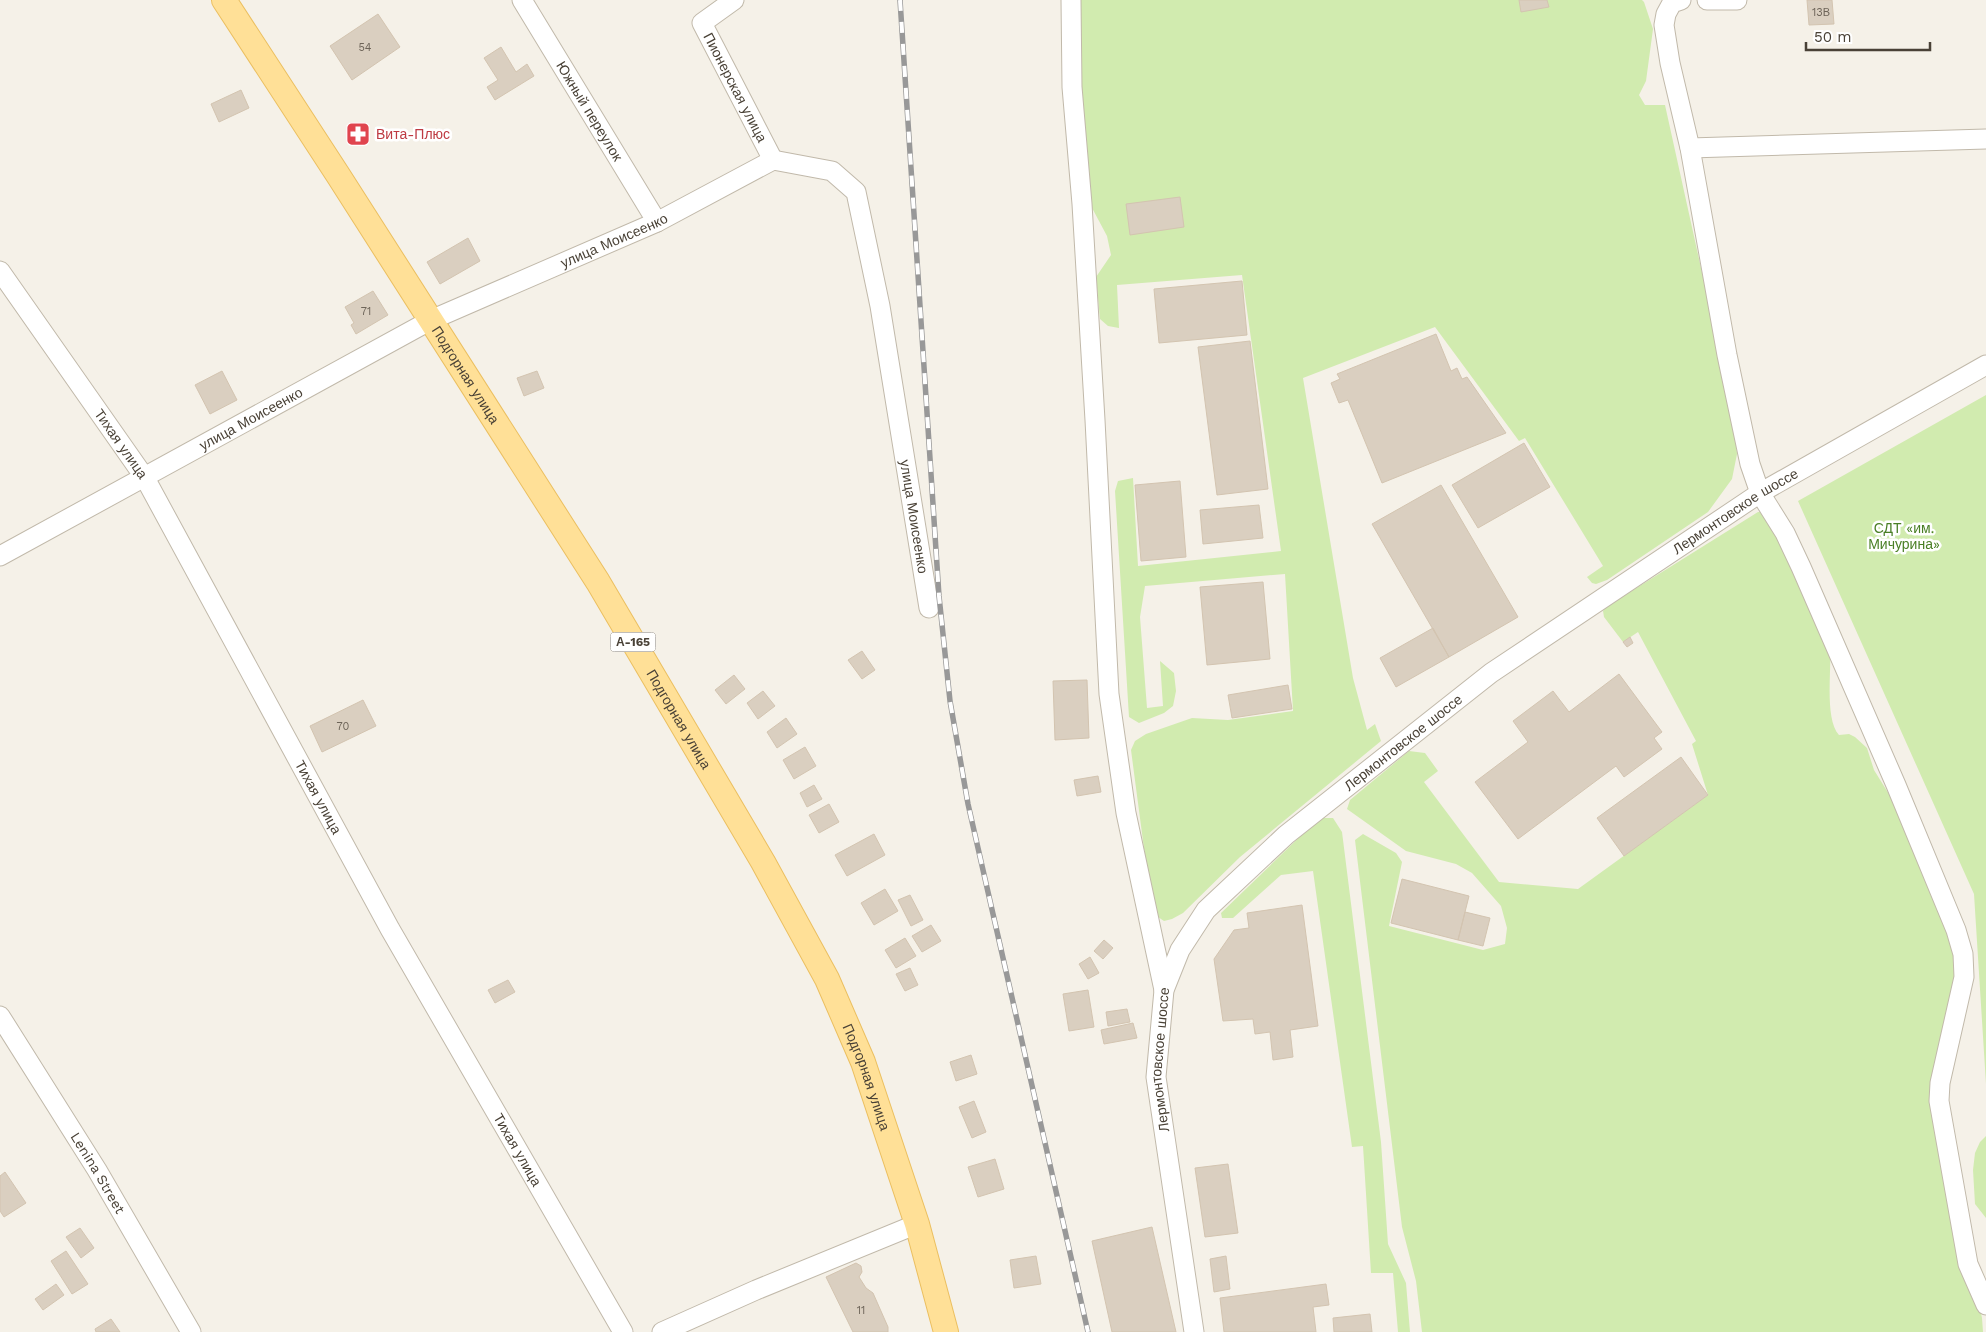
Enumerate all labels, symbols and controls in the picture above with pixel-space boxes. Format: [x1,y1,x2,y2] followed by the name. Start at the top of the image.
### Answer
[1812,6,1830,19] house number: 13В
[1806,20,1930,52] scale bar
[1814,28,1851,46] text: 50 m
[700,30,770,145] street label: Пионерская улица
[358,41,372,54] house number: 54
[553,58,626,165] street label: Южный переулок
[345,121,371,147] pharmacy icon: Вита-Плюс
[376,126,450,142] place label: Вита-Плюс
[558,210,671,271] street label: улица Моисеенко
[361,305,371,318] house number: 71
[429,323,503,427] street label: Подгорная улица
[196,384,305,453] street label: улица Моисеенко
[91,406,151,482] street label: Тихая улица
[897,458,931,575] street label: улица Моисеенко
[1670,465,1801,557] street label: Лермонтовское шоссе
[1868,520,1940,552] park label: СДТ «им. Мичурина»
[610,632,656,652] road number: А-165
[643,667,714,772] street label: Подгорная улица
[1341,691,1466,794] street label: Лермонтовское шоссе
[337,720,350,733] house number: 70
[292,758,345,837] street label: Тихая улица
[1148,986,1172,1133] street label: Лермонтовское шоссе
[839,1021,893,1133] street label: Подгорная улица
[490,1111,545,1189] street label: Тихая улица
[67,1129,129,1216] street label: Lenina Street
[857,1304,865,1317] house number: 11

